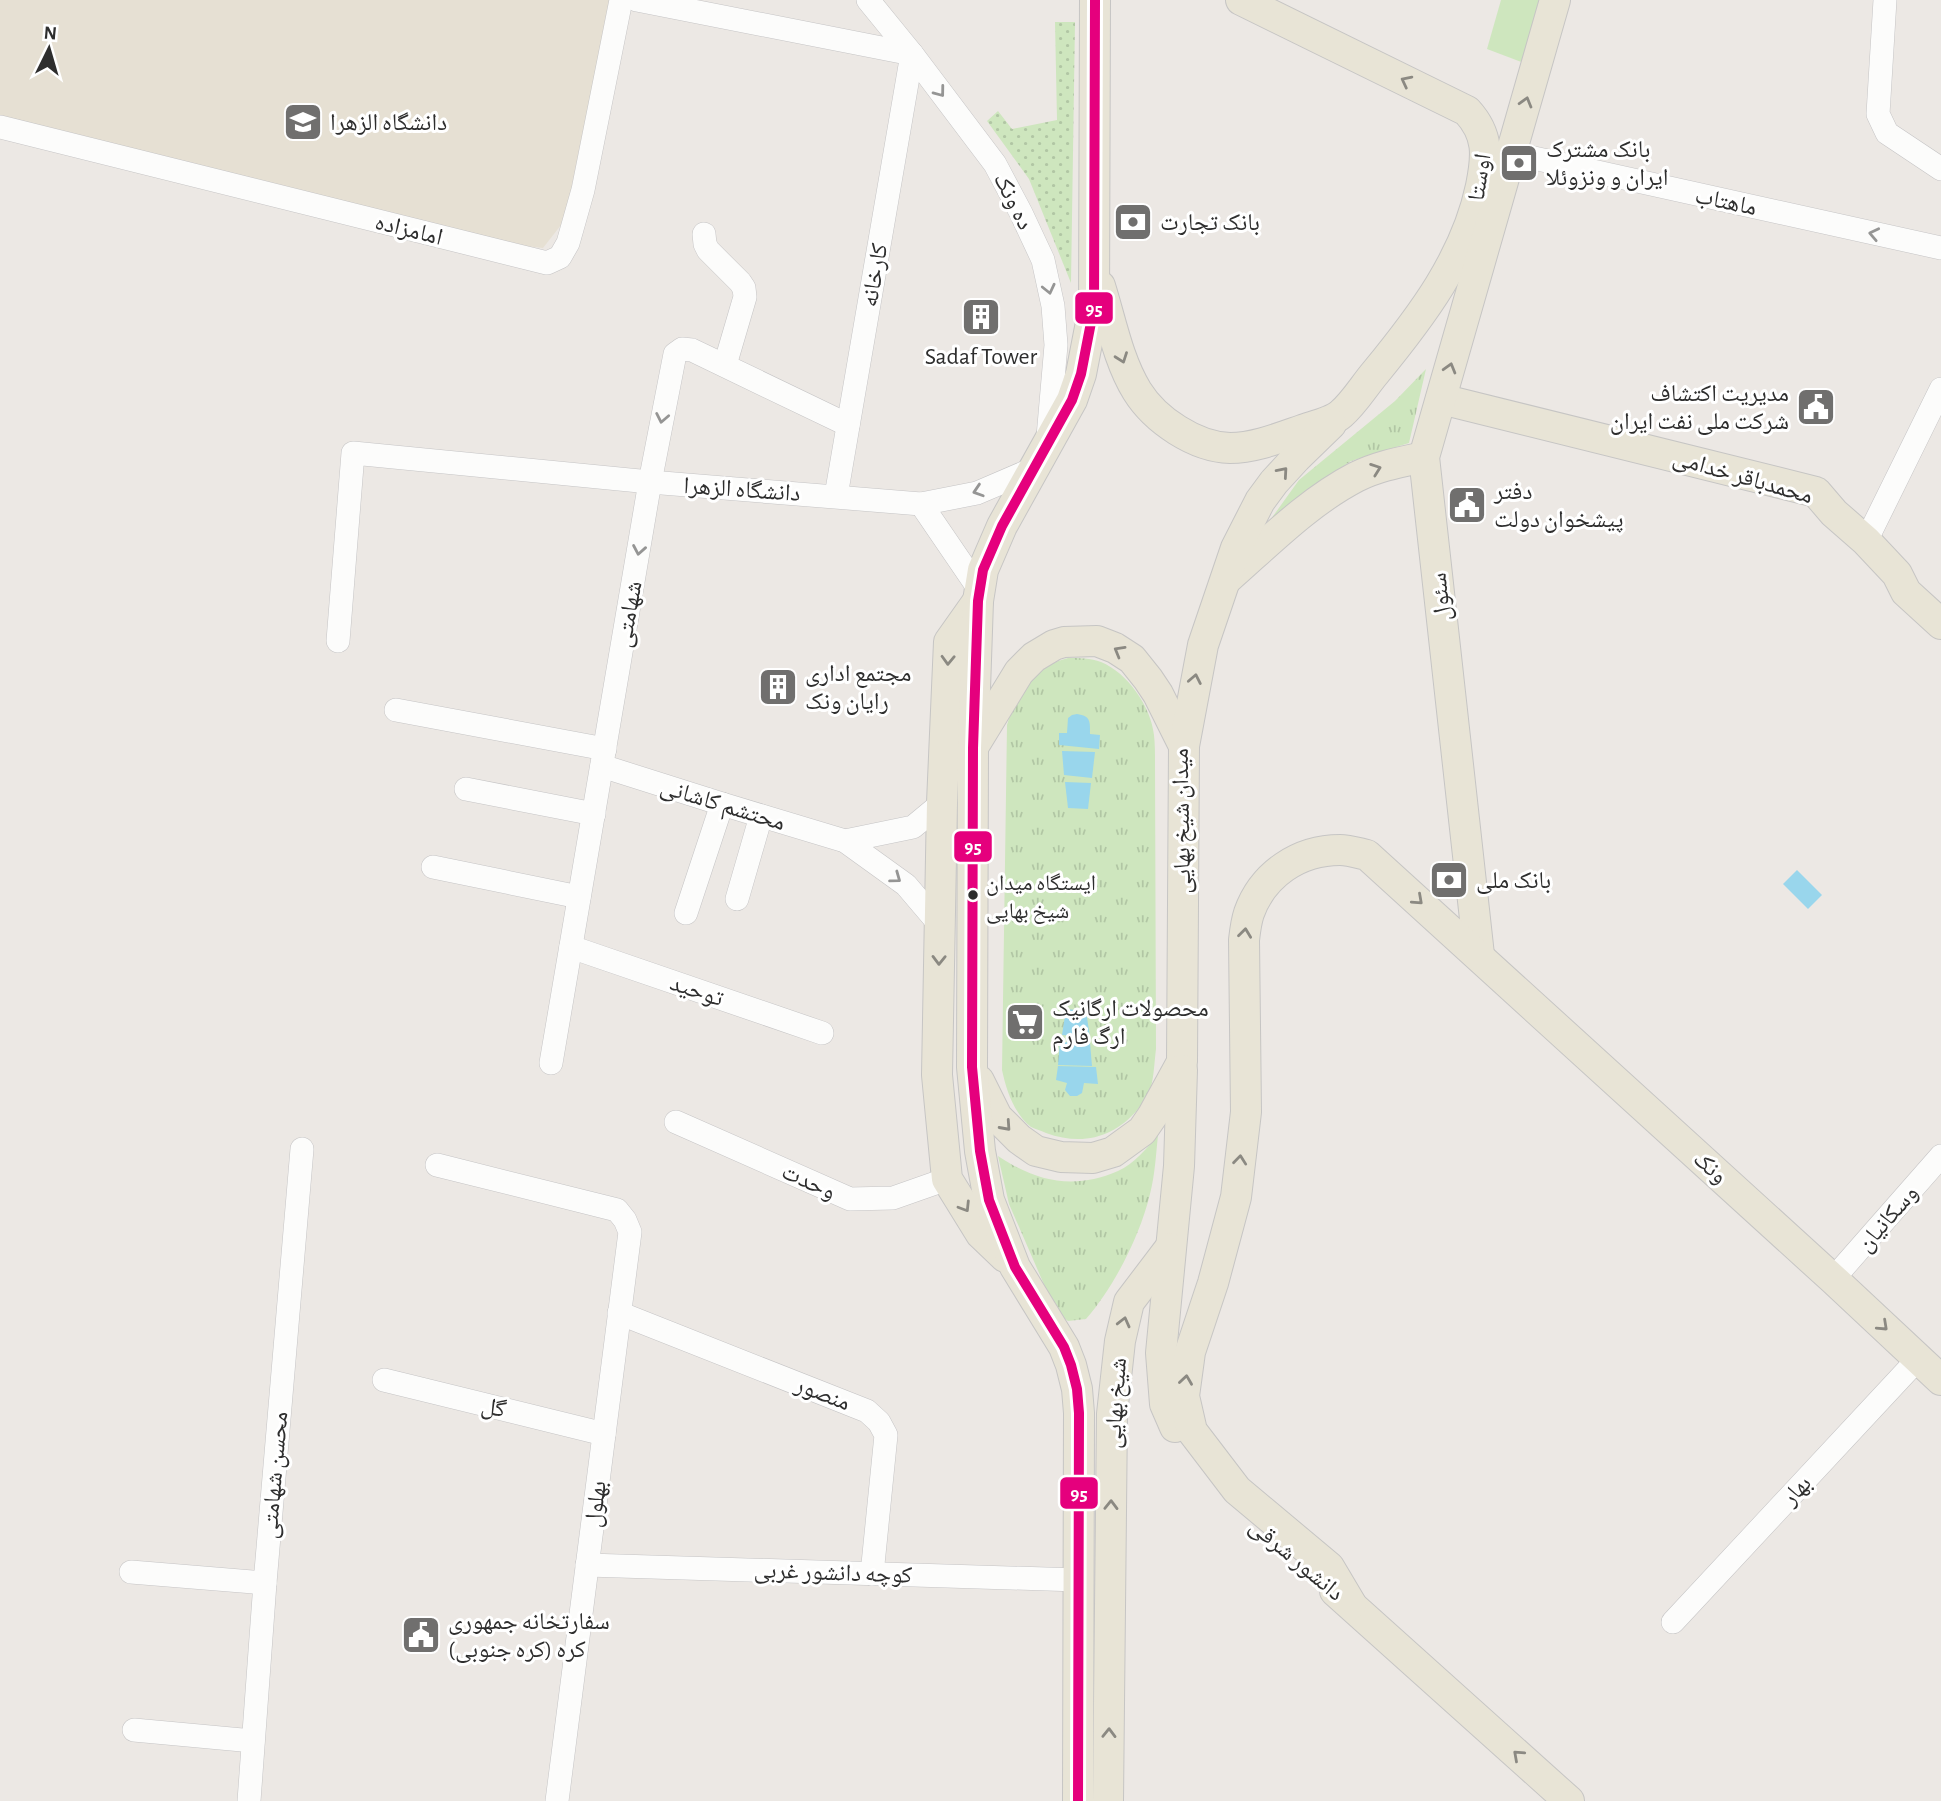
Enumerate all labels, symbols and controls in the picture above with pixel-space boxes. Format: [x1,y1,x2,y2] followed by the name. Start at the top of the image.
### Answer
[14,14,84,84] north arrow
[43,24,58,44] text: N
[1401,75,1413,89] one-way arrow
[932,84,945,97] one-way arrow
[1517,96,1532,108] one-way arrow
[282,101,324,143] school or university icon: دانشگاه الزهرا
[330,111,447,135] place label: دانشگاه الزهرا
[1546,138,1669,191] place label: بانک مشترک ایران و ونزوئلا
[1498,142,1540,184] bank icon: بانک مشترک ایران و ونزوئلا
[1464,152,1496,202] street label: اوستا
[989,169,1037,234] street label: ده ونک
[1693,184,1759,221] street label: ماهتاب
[1112,201,1154,243] bank icon: بانک تجارت
[372,210,445,250] street label: امامزاده
[1160,211,1260,236] place label: بانک تجارت
[1868,227,1880,242] one-way arrow
[858,242,892,309] street label: کارخانه
[1041,283,1056,295] one-way arrow
[1074,291,1114,325] line badge: 95
[960,296,1002,338] building icon: Sadaf Tower
[1085,300,1103,319] text: 95
[925,345,1038,369] place label: Sadaf Tower
[1114,351,1128,363] one-way arrow
[1441,362,1456,374] one-way arrow
[1610,382,1789,435] place label: مدیریت اکتشاف شرکت ملی نفت ایران
[1795,386,1837,428] public building icon: مدیریت اکتشاف شرکت ملی نفت ایران
[656,412,671,424] one-way arrow
[1670,446,1815,509] street label: محمدباقر خدامی
[1370,463,1382,477] one-way arrow
[1275,467,1287,480] one-way arrow
[683,474,801,506] street label: دانشگاه الزهرا
[1493,480,1624,533] place label: دفتر پیشخوان دولت
[973,483,985,497] one-way arrow
[1446,484,1488,526] public building icon: دفتر پیشخوان دولت
[632,544,647,555] one-way arrow
[1427,572,1456,622] street label: سئول
[611,579,648,649] street label: شهامتی
[1113,646,1126,659] one-way arrow
[941,654,956,665] one-way arrow
[805,662,911,715] place label: مجتمع اداری رایان ونک
[757,666,799,708] building icon: مجتمع اداری رایان ونک
[1187,673,1202,685] one-way arrow
[1169,748,1197,894] street label: میدان شیخ بهایی
[657,775,788,838] street label: محتشم کاشانی
[953,830,993,863] line badge: 95
[964,838,982,857] text: 95
[1428,859,1470,901] bank icon: بانک ملی
[1476,869,1551,894] place label: بانک ملی
[889,870,901,882] one-way arrow
[986,872,1096,924] place label: ایستگاه میدان شیخ بهایی
[966,888,980,902] marker: ایستگاه میدان شیخ بهایی
[1410,892,1423,904] one-way arrow
[1238,927,1253,939] one-way arrow
[931,956,947,966] one-way arrow
[667,971,726,1012] street label: توحید
[1052,997,1209,1052] place label: محصولات ارگانیک ارگ فارم
[1004,1001,1046,1043] supermarket icon: محصولات ارگانیک ارگ فارم
[998,1118,1010,1131] one-way arrow
[1689,1147,1732,1189] street label: ونک
[1233,1154,1248,1166] one-way arrow
[778,1159,839,1204] street label: وحدت
[1853,1181,1924,1257] street label: وسکانیان
[956,1199,969,1212] one-way arrow
[1116,1316,1130,1328] one-way arrow
[1875,1318,1888,1331] one-way arrow
[1101,1357,1133,1449] street label: شیخ بهایی
[791,1372,854,1415] street label: منصور
[1179,1374,1194,1386] one-way arrow
[479,1393,508,1424] street label: گل
[257,1410,294,1540] street label: محسن شهامتی
[1777,1471,1817,1511] street label: بهار
[1059,1476,1099,1510] line badge: 95
[581,1479,612,1529] street label: بهلول
[1070,1485,1088,1504] text: 95
[1103,1500,1119,1510] one-way arrow
[1244,1514,1348,1607] street label: دانشور شرقی
[753,1558,913,1589] street label: کوچه دانشور غربی
[448,1610,610,1663] place label: سفارتخانه جمهوری کره (کره جنوبی)
[400,1614,442,1656] public building icon: سفارتخانه جمهوری کره (کره جنوبی)
[1101,1727,1117,1738] one-way arrow
[1513,1751,1526,1763] one-way arrow

